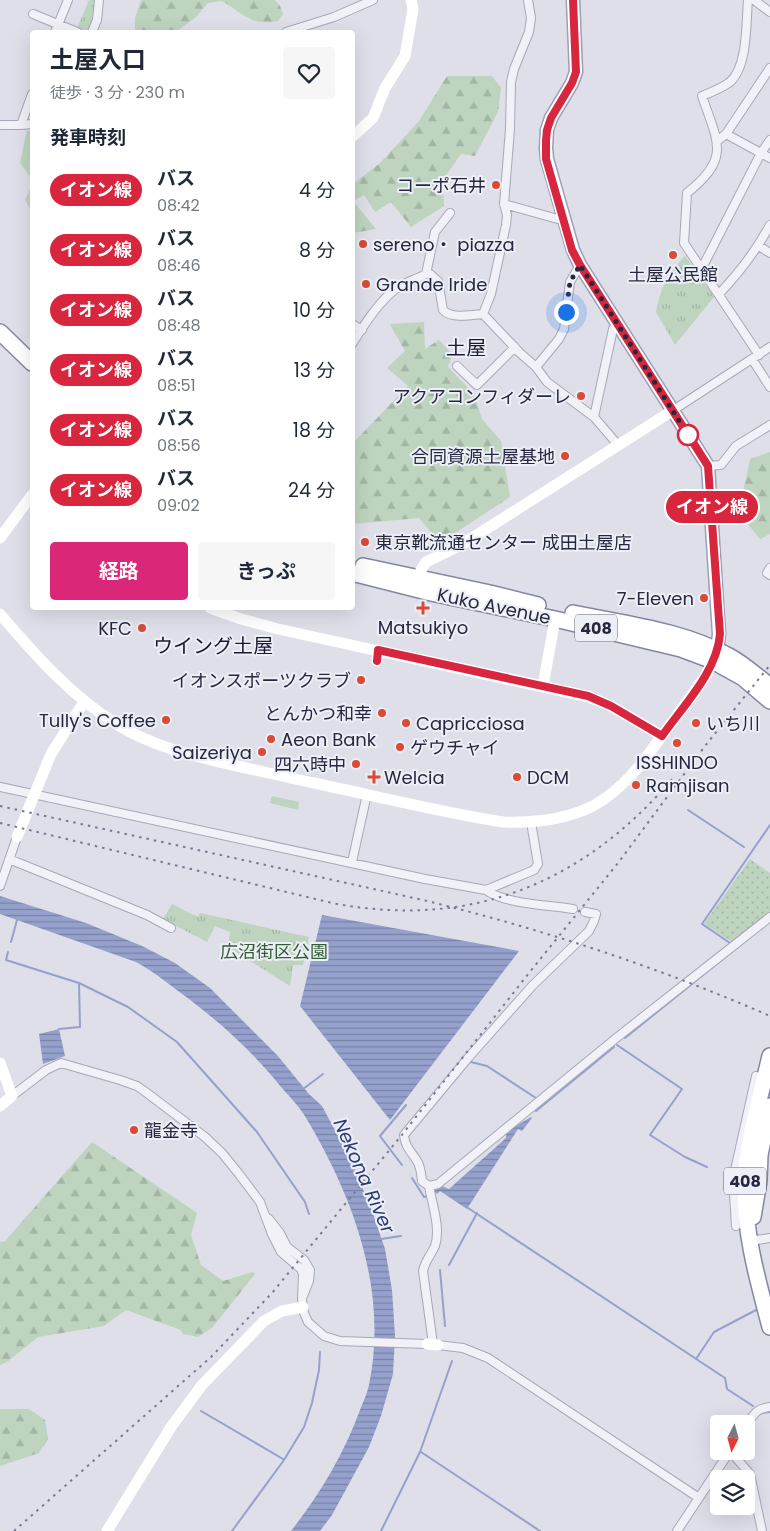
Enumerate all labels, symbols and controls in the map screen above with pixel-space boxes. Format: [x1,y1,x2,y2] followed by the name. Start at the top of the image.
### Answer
[50,43,146,76] text: 土屋入口
[283,47,335,99] button: heart
[50,81,185,104] text: 徒歩 · 3 分 · 230 m
[50,124,126,151] text: 発車時刻
[157,165,195,192] text: バス
[396,173,486,198] place label: コーポ石井
[60,177,132,202] text: イオン線
[299,177,335,204] text: 4 分
[490,179,502,191] marker: コーポ石井
[157,194,200,217] text: 08:42
[157,225,195,252] text: バス
[373,232,515,257] place label: sereno・ piazza
[60,237,132,262] text: イオン線
[299,237,335,264] text: 8 分
[357,238,369,250] marker: sereno・ piazza
[667,249,679,261] marker: 土屋公民館
[157,254,201,277] text: 08:46
[628,262,718,287] place label: 土屋公民館
[376,272,487,297] place label: Grande Iride
[360,278,372,290] marker: Grande Iride
[157,285,195,312] text: バス
[60,297,132,322] text: イオン線
[293,297,335,324] text: 10 分
[554,300,579,325] your location
[157,314,201,337] text: 08:48
[446,334,486,362] district label: 土屋
[157,345,195,372] text: バス
[60,357,132,382] text: イオン線
[294,357,335,384] text: 13 分
[157,374,196,397] text: 08:51
[393,384,571,409] place label: アクアコンフィダーレ
[575,390,587,402] marker: アクアコンフィダーレ
[157,405,195,432] text: バス
[60,417,132,442] text: イオン線
[293,417,335,444] text: 18 分
[677,424,699,446] unlabelled marker
[157,434,201,457] text: 08:56
[411,444,555,469] place label: 合同資源土屋基地
[559,450,571,462] marker: 合同資源土屋基地
[157,465,195,492] text: バス
[60,477,132,502] text: イオン線
[288,477,335,504] text: 24 分
[677,491,747,523] line badge: イオン線
[157,494,200,517] text: 09:02
[676,494,748,519] text: イオン線
[375,530,632,555] place label: 東京靴流通センター 成田土屋店
[359,536,371,548] marker: 東京靴流通センター 成田土屋店
[50,542,188,600] button: 経路
[198,542,335,600] button: きっぷ
[435,582,553,630] street label: Kuko Avenue
[617,586,694,611] place label: 7-Eleven
[698,592,710,604] marker: 7-Eleven
[417,602,429,614] marker: Matsukiyo
[575,614,617,641] road number: 408
[378,615,468,640] place label: Matsukiyo
[98,616,132,641] place label: KFC
[136,622,148,634] marker: KFC
[153,632,273,660] district label: ウイング土屋
[172,668,351,693] place label: イオンスポーツクラブ
[355,674,367,686] marker: イオンスポーツクラブ
[264,701,372,726] place label: とんかつ和幸
[376,707,388,719] marker: とんかつ和幸
[39,708,156,733] place label: Tully's Coffee
[416,711,525,736] place label: Capricciosa
[706,711,760,736] place label: いち川
[160,714,172,726] marker: Tully's Coffee
[400,717,412,729] marker: Capricciosa
[690,717,702,729] marker: いち川
[281,727,377,752] place label: Aeon Bank
[265,733,277,745] marker: Aeon Bank
[410,735,500,760] place label: ゲウチャイ
[671,737,683,749] marker: ISSHINDO
[172,740,252,765] place label: Saizeriya
[394,741,406,753] marker: ゲウチャイ
[256,746,268,758] marker: Saizeriya
[636,750,718,775] place label: ISSHINDO
[274,752,346,777] place label: 四六時中
[350,758,362,770] marker: 四六時中
[384,765,445,790] place label: Welcia
[527,765,569,790] place label: DCM
[368,771,380,783] marker: Welcia
[511,771,523,783] marker: DCM
[646,773,730,798] place label: Ramjisan
[630,779,642,791] marker: Ramjisan
[220,939,328,964] park label: 広沼街区公園
[327,1114,402,1239] water label: Nekona River
[144,1118,198,1143] place label: 龍金寺
[128,1124,140,1136] marker: 龍金寺
[724,1168,766,1194] road number: 408
[710,1415,755,1460] north arrow
[710,1415,755,1515] map controls
[710,1470,755,1515] button: layers

